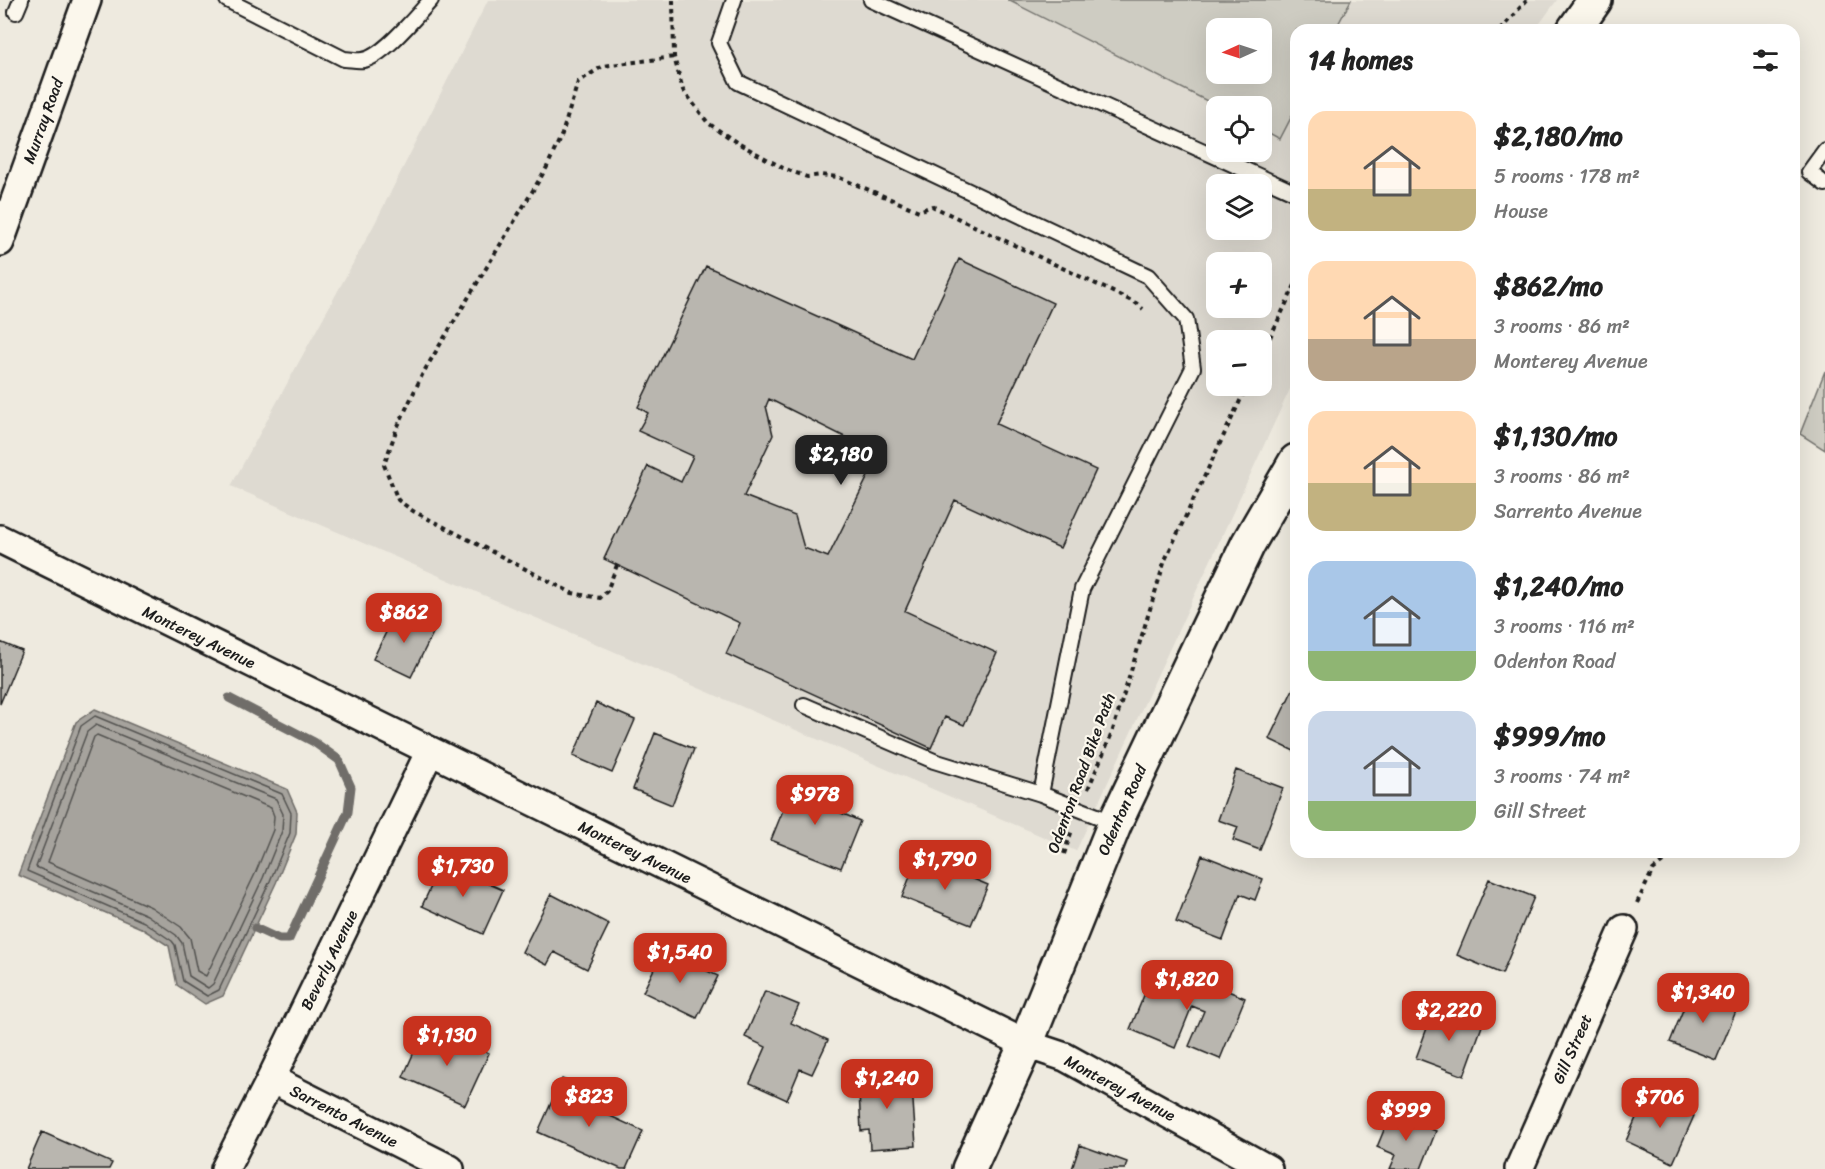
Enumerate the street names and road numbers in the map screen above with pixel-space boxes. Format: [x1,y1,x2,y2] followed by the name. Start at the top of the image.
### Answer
[14,73,72,168] street label: Murray Road
[137,597,261,677] street label: Monterey Avenue
[1038,689,1124,857] street label: Odenton Road Bike Path
[1089,758,1156,860] street label: Odenton Road
[573,812,697,892] street label: Monterey Avenue
[292,905,366,1015] street label: Beverly Avenue
[1544,1009,1600,1089] street label: Gill Street
[1059,1046,1181,1130] street label: Monterey Avenue
[285,1076,404,1156] street label: Sarrento Avenue

